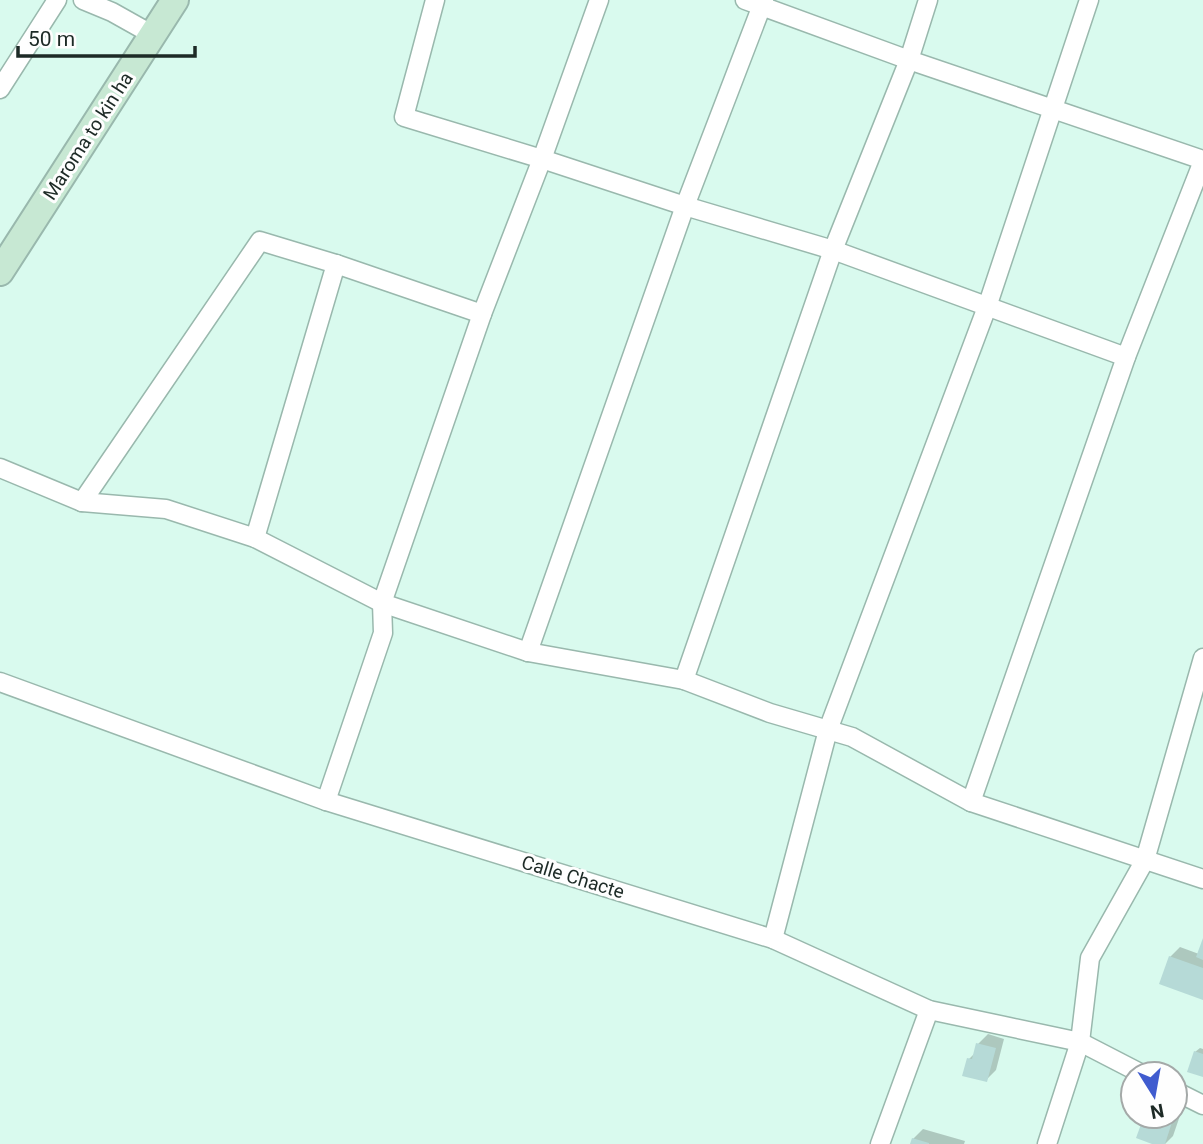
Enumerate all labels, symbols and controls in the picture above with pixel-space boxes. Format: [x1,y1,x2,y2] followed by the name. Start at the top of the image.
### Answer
[18,14,194,58] scale bar
[28,27,75,51] text: 50 m
[38,68,138,204] street label: Maroma to kin ha
[519,850,627,904] street label: Calle Chacte
[1119,1060,1189,1130] north arrow
[1148,1099,1166,1124] text: N

